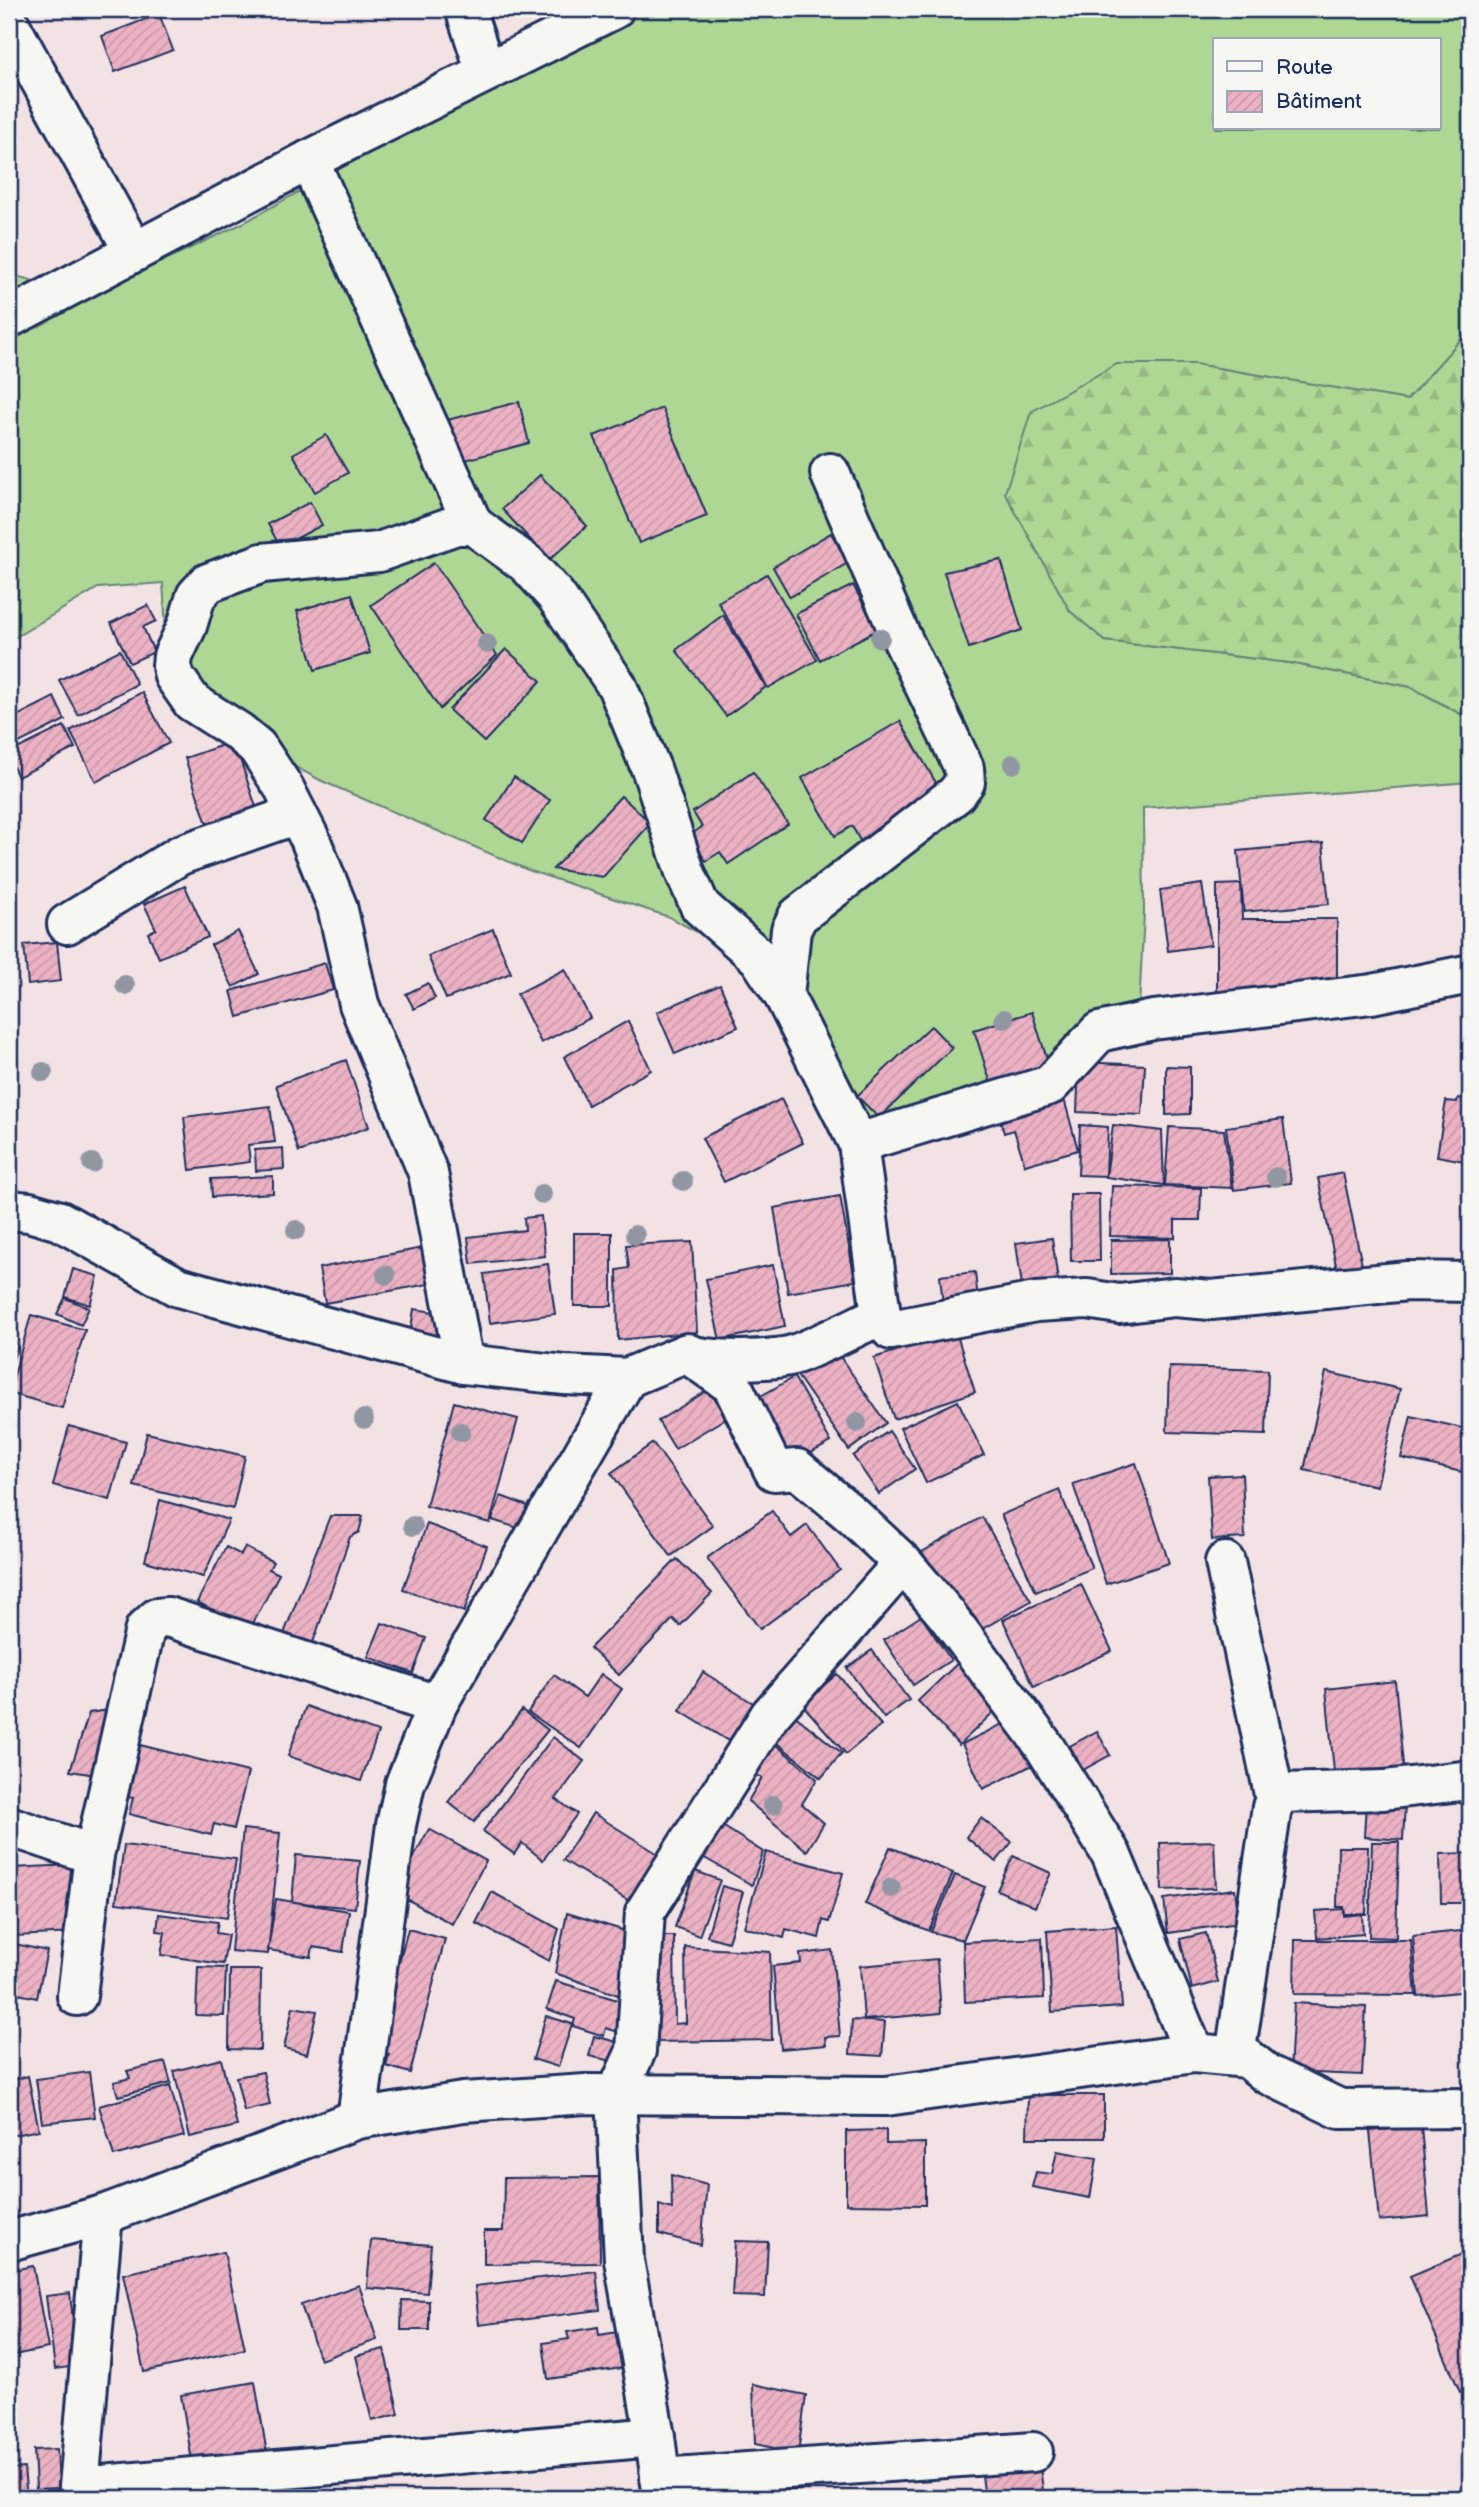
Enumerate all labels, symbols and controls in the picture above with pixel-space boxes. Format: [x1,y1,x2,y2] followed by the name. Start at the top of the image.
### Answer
[1213,38,1440,130] legend
[1276,55,1333,80] text: Route
[1276,89,1362,114] text: Bâtiment

